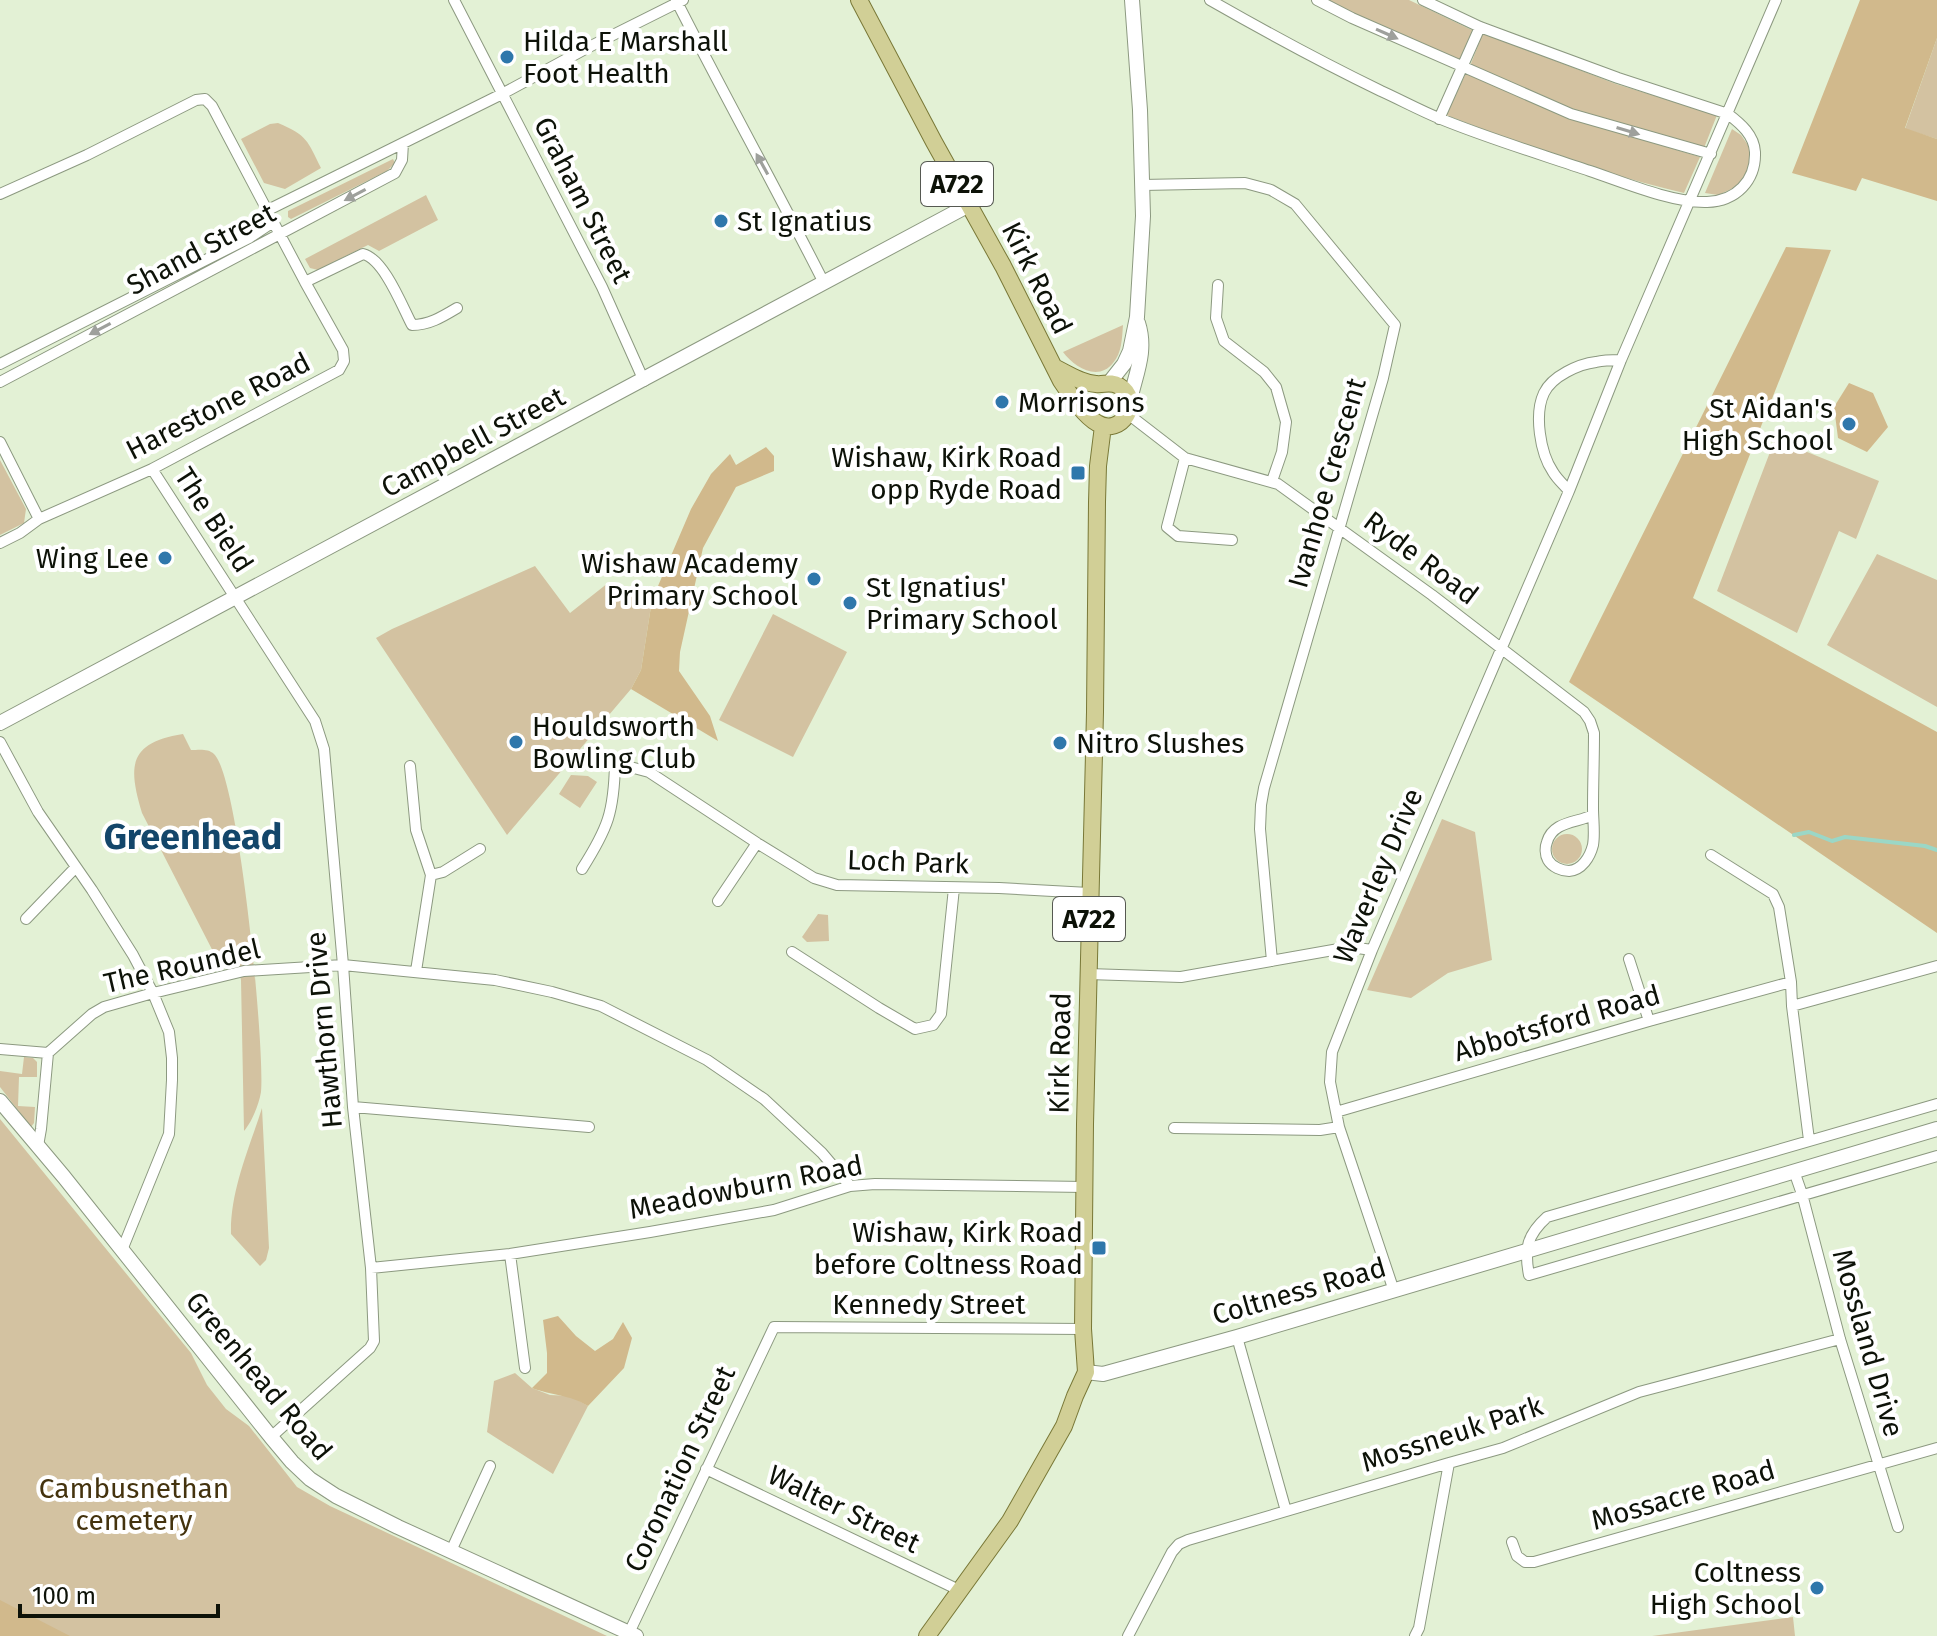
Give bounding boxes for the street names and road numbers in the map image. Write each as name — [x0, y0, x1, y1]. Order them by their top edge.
street label: Graham Street — [527, 112, 639, 289]
road number: A722 — [921, 162, 993, 206]
street label: Shand Street — [121, 196, 282, 302]
street label: Kirk Road — [995, 216, 1079, 340]
street label: Harestone Road — [120, 345, 316, 467]
street label: Ivanhoe Crescent — [1281, 373, 1373, 592]
street label: Campbell Street — [376, 379, 571, 504]
street label: The Bield — [168, 461, 260, 579]
street label: Ryde Road — [1357, 504, 1485, 612]
street label: Waverley Drive — [1326, 784, 1430, 968]
street label: Loch Park — [847, 843, 970, 881]
road number: A722 — [1053, 897, 1125, 941]
street label: Hawthorn Drive — [299, 930, 349, 1130]
street label: The Roundel — [101, 932, 263, 1000]
street label: Abbotsford Road — [1450, 978, 1664, 1068]
street label: Kirk Road — [1042, 992, 1078, 1114]
street label: Meadowburn Road — [626, 1148, 866, 1226]
street label: Mossland Drive — [1825, 1245, 1911, 1441]
street label: Coltness Road — [1208, 1250, 1390, 1332]
street label: Greenhead Road — [179, 1285, 339, 1467]
street label: Kennedy Street — [832, 1288, 1027, 1321]
street label: Coronation Street — [618, 1360, 743, 1577]
street label: Mossneuk Park — [1357, 1389, 1548, 1479]
street label: Mossacre Road — [1587, 1453, 1779, 1537]
street label: Walter Street — [763, 1458, 926, 1560]

